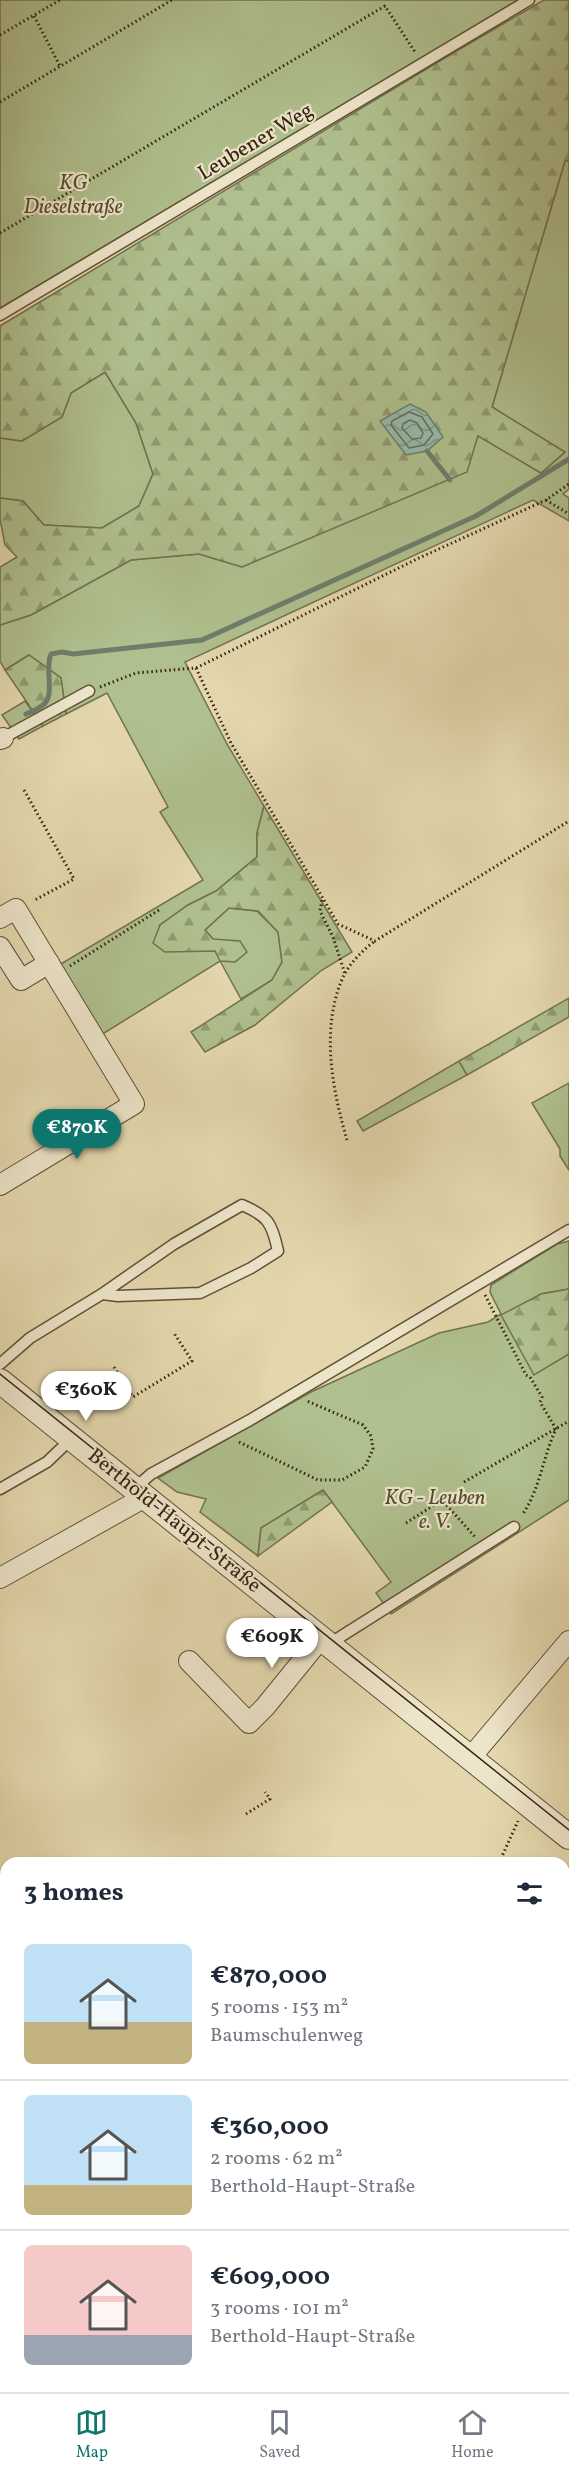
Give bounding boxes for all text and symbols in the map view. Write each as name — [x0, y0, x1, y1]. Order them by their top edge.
street label: Leubener Weg — [193, 96, 319, 188]
park label: KG Dieselstraße — [23, 169, 123, 222]
pin: €870K — [35, 1109, 119, 1160]
text: €870K — [46, 1114, 108, 1142]
pin: €360K — [44, 1371, 128, 1422]
text: €360K — [55, 1376, 117, 1404]
street label: Berthold-Haupt-Straße — [81, 1442, 267, 1600]
park label: KG - Leuben e. V. — [385, 1484, 486, 1537]
pin: €609K — [230, 1618, 314, 1669]
text: €609K — [240, 1623, 304, 1651]
text: 3 homes — [24, 1875, 124, 1911]
icon: filters — [513, 1877, 546, 1910]
text: €870,000 — [210, 1958, 327, 1994]
icon: home — [72, 1968, 144, 2040]
text: 5 rooms · 153 m² — [210, 1994, 348, 2022]
text: Baumschulenweg — [210, 2022, 363, 2050]
text: €360,000 — [210, 2109, 329, 2145]
icon: home — [72, 2119, 144, 2191]
text: 2 rooms · 62 m² — [210, 2145, 343, 2173]
text: Berthold-Haupt-Straße — [210, 2173, 415, 2201]
text: €609,000 — [210, 2259, 330, 2295]
icon: home — [72, 2269, 144, 2341]
text: 3 rooms · 101 m² — [210, 2295, 349, 2323]
text: Berthold-Haupt-Straße — [210, 2323, 415, 2351]
tab: Map — [75, 2406, 108, 2464]
tab: Saved — [259, 2406, 300, 2464]
tab: Home — [451, 2406, 494, 2464]

